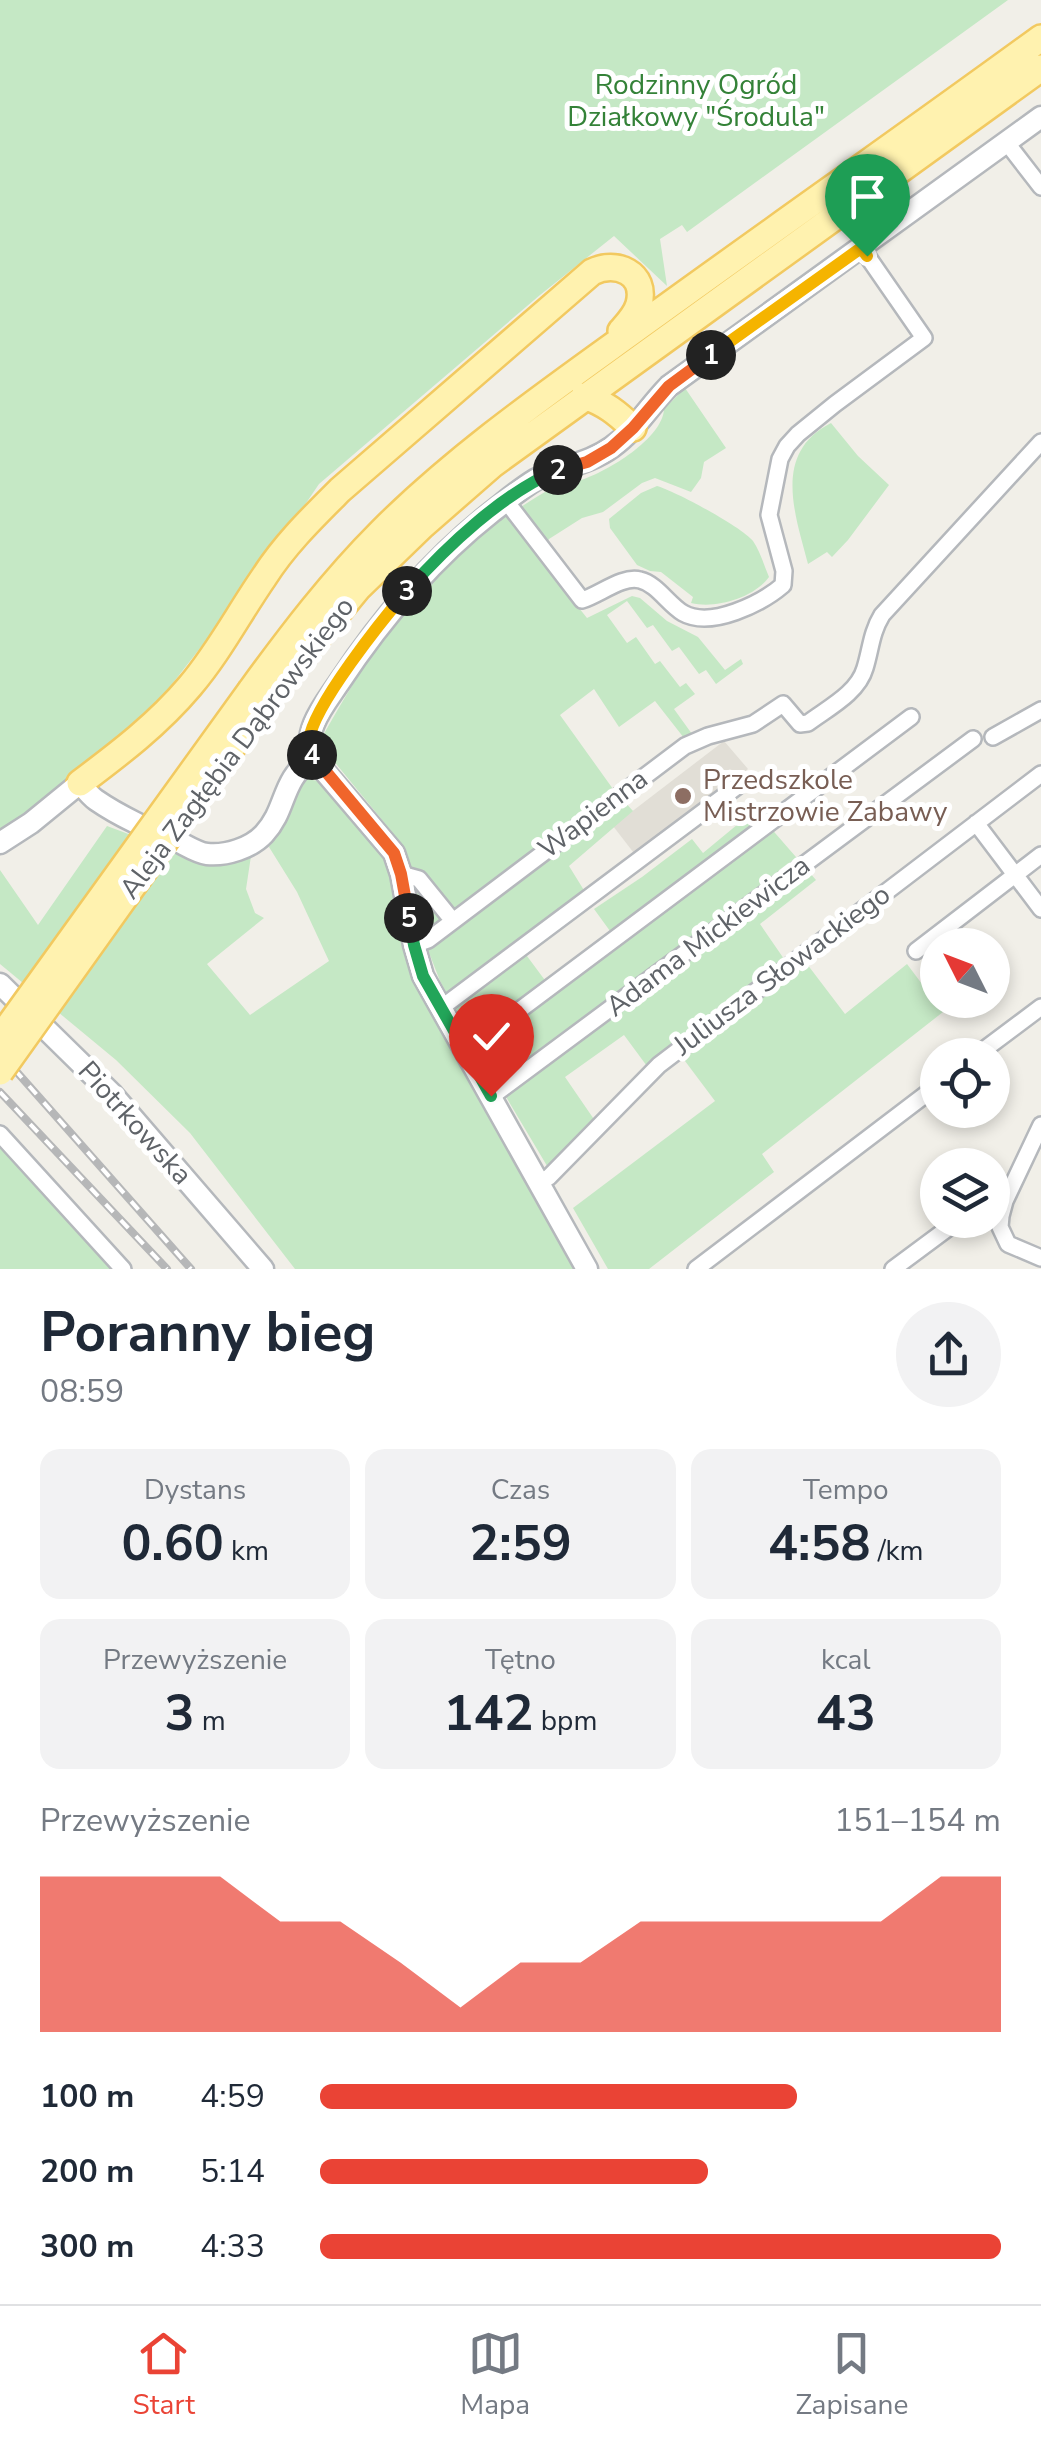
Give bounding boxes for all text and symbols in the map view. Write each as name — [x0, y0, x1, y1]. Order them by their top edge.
park label: Rodzinny Ogród Działkowy "Środula" — [567, 66, 825, 136]
pin — [825, 154, 910, 257]
icon: arrive — [840, 169, 895, 224]
pin: 1 — [686, 330, 736, 380]
text: 1 — [703, 336, 719, 374]
pin: 2 — [533, 445, 583, 495]
text: 2 — [550, 451, 566, 489]
pin: 3 — [382, 566, 432, 616]
text: 3 — [399, 572, 415, 610]
street label: Aleja Zagłębia Dąbrowskiego — [111, 589, 363, 907]
pin: 4 — [287, 730, 337, 780]
text: 4 — [304, 736, 320, 774]
street label: Wapienna — [530, 760, 656, 868]
place label: Przedszkole Mistrzowie Zabawy — [703, 761, 948, 831]
marker: Przedszkole Mistrzowie Zabawy — [672, 785, 694, 807]
street label: Adama Mickiewicza — [598, 847, 818, 1025]
street label: Juliusza Słowackiego — [665, 876, 898, 1065]
pin: 5 — [384, 893, 434, 943]
text: 5 — [401, 899, 417, 937]
north arrow — [920, 928, 1010, 1018]
map controls — [920, 928, 1010, 1238]
pin — [449, 994, 534, 1097]
icon: check — [464, 1009, 519, 1064]
button: locate — [920, 1038, 1010, 1128]
street label: Piotrkowska — [69, 1053, 201, 1193]
button: layers — [920, 1148, 1010, 1238]
text: Poranny bieg — [40, 1295, 375, 1370]
button: share — [896, 1302, 1001, 1407]
text: 08:59 — [40, 1370, 124, 1413]
text: Dystans — [144, 1471, 246, 1509]
text: Czas — [491, 1471, 550, 1509]
text: Tempo — [803, 1471, 889, 1509]
text: 0.60 — [121, 1509, 224, 1578]
text: 2:59 — [469, 1509, 572, 1578]
text: 4:58 — [768, 1509, 871, 1578]
text: km — [224, 1532, 269, 1570]
text: /km — [871, 1532, 924, 1570]
text: Przewyższenie — [103, 1641, 287, 1679]
text: Tętno — [485, 1641, 556, 1679]
text: kcal — [821, 1641, 871, 1679]
text: 3 — [165, 1679, 195, 1748]
text: 142 — [444, 1679, 534, 1748]
text: 43 — [816, 1679, 876, 1748]
text: m — [195, 1702, 226, 1740]
text: bpm — [534, 1702, 597, 1740]
text: Przewyższenie — [40, 1799, 251, 1842]
text: 151–154 m — [834, 1799, 1001, 1842]
text: 100 m — [40, 2075, 134, 2118]
text: 4:59 — [200, 2075, 265, 2118]
text: 200 m — [40, 2150, 134, 2193]
text: 5:14 — [200, 2150, 265, 2193]
text: 300 m — [40, 2225, 134, 2268]
text: 4:33 — [200, 2225, 265, 2268]
tab: Start — [133, 2326, 195, 2424]
tab: Mapa — [460, 2326, 530, 2424]
tab: Zapisane — [795, 2326, 908, 2424]

